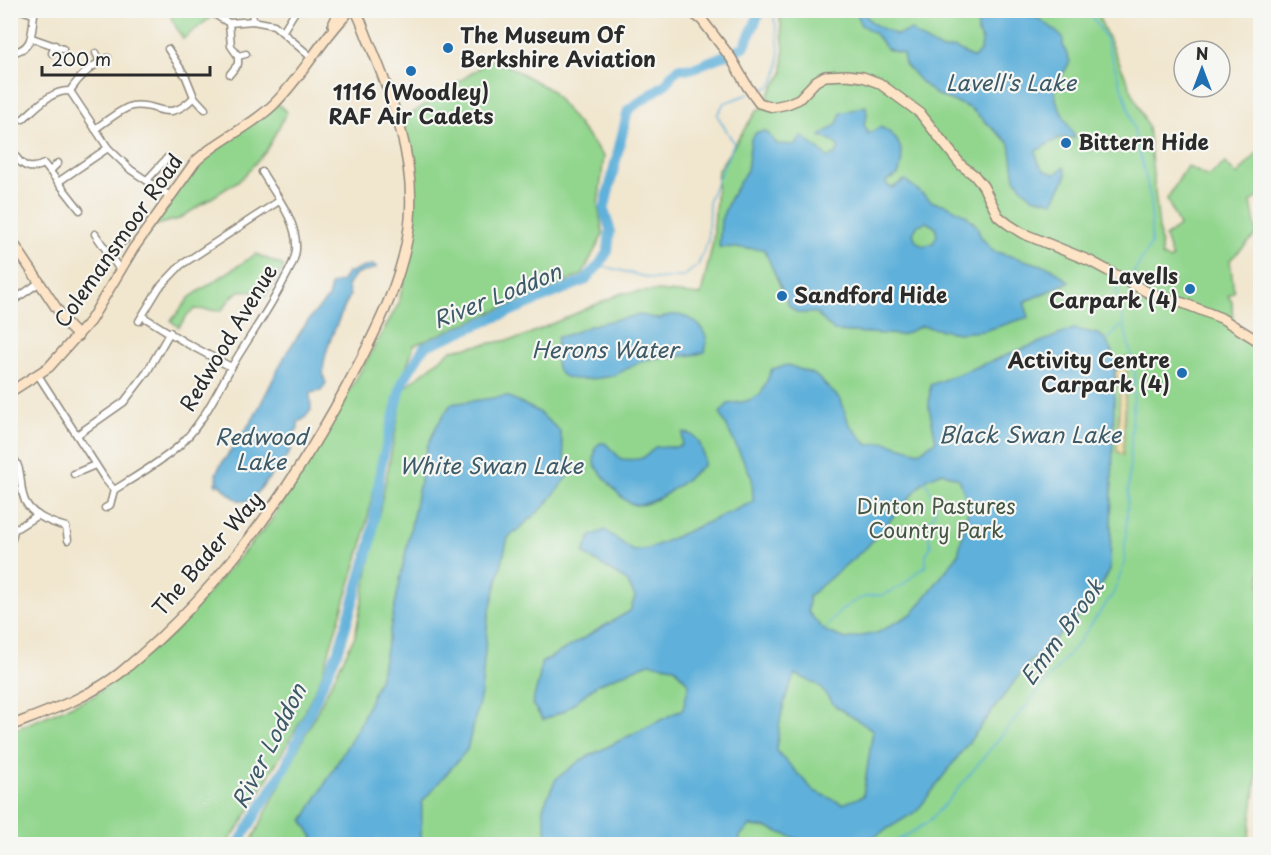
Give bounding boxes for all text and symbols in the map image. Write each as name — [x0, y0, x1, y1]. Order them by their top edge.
place label: The Museum Of Berkshire Aviation — [460, 18, 656, 74]
scale bar — [42, 39, 210, 77]
north arrow — [1172, 39, 1232, 99]
marker: The Museum Of Berkshire Aviation — [441, 41, 455, 55]
text: N — [1196, 41, 1208, 65]
text: 200 m — [51, 45, 111, 72]
marker: 1116 (Woodley) RAF Air Cadets — [404, 64, 418, 78]
water label: Lavell's Lake — [946, 65, 1078, 98]
place label: 1116 (Woodley) RAF Air Cadets — [328, 75, 494, 131]
place label: Bittern Hide — [1078, 125, 1209, 157]
marker: Bittern Hide — [1059, 136, 1073, 150]
street label: Colemansmoor Road — [45, 146, 190, 333]
water label: River Loddon — [427, 253, 567, 335]
street label: Redwood Avenue — [171, 257, 284, 417]
place label: Lavells Carpark (4) — [1049, 259, 1178, 315]
place label: Sandford Hide — [794, 278, 947, 310]
marker: Lavells Carpark (4) — [1183, 282, 1197, 296]
marker: Sandford Hide — [775, 289, 789, 303]
water label: Herons Water — [532, 332, 681, 365]
place label: Activity Centre Carpark (4) — [1007, 343, 1170, 399]
marker: Activity Centre Carpark (4) — [1175, 366, 1189, 380]
water label: Black Swan Lake — [939, 417, 1123, 450]
water label: Redwood Lake — [215, 419, 311, 477]
water label: White Swan Lake — [399, 448, 584, 481]
street label: The Bader Way — [143, 483, 270, 622]
park label: Dinton Pastures Country Park — [857, 489, 1015, 545]
water label: Emm Brook — [1011, 570, 1112, 691]
water label: River Loddon — [222, 676, 314, 813]

